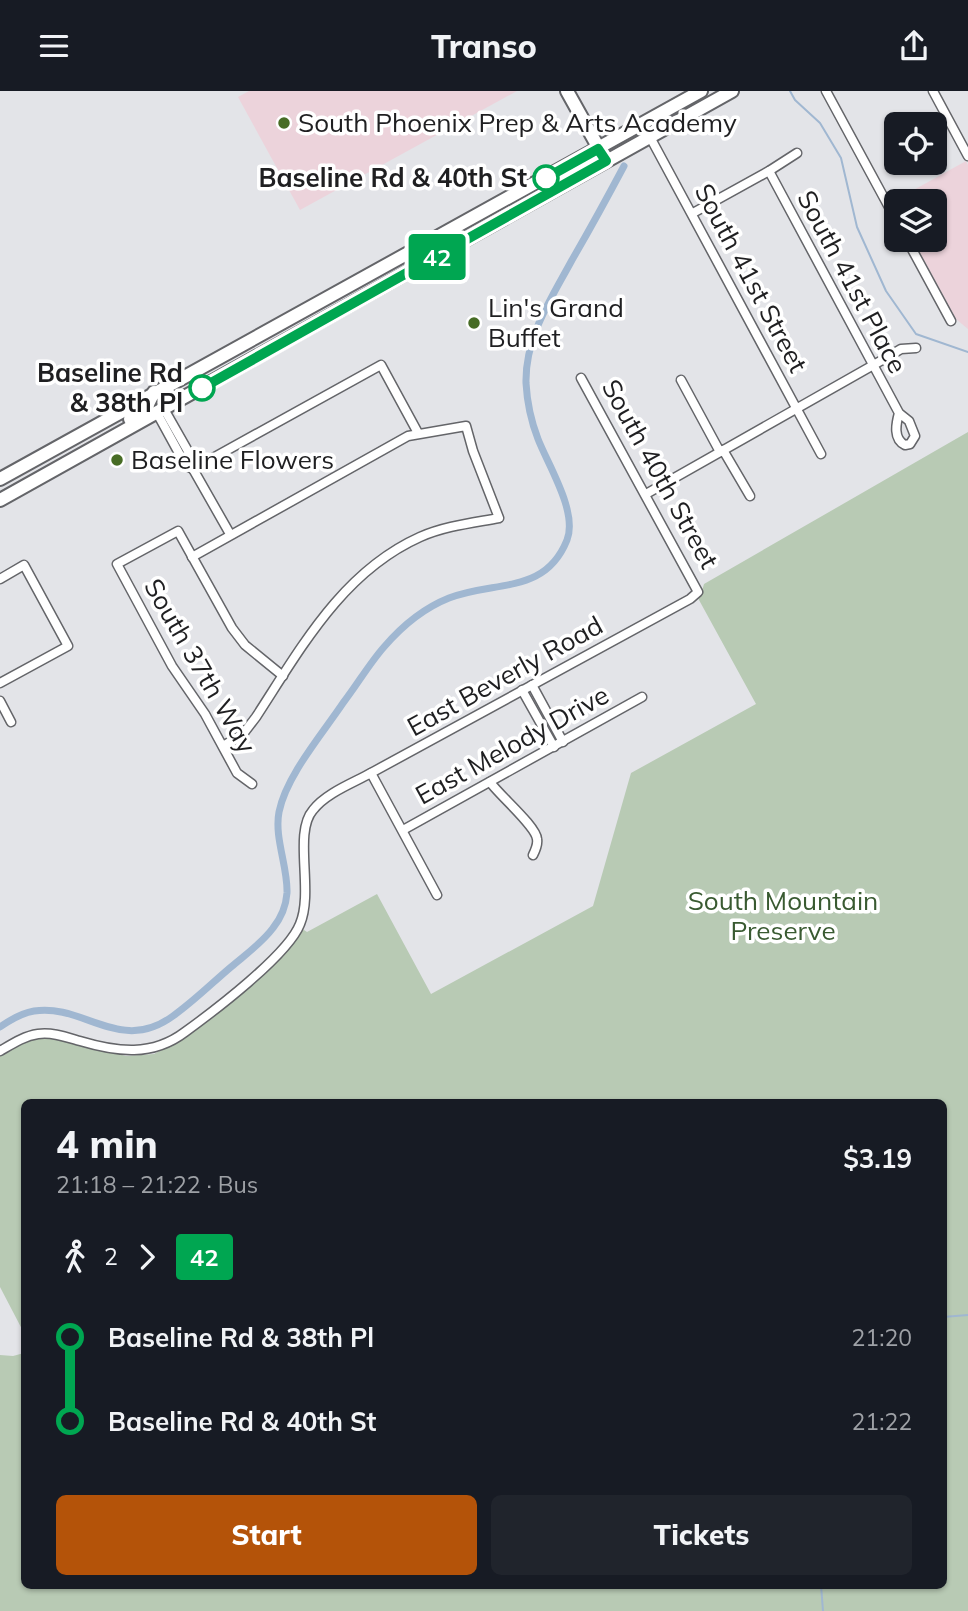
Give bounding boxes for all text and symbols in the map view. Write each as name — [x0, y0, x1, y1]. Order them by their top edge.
text: Transo — [431, 26, 537, 66]
icon: menu — [35, 27, 73, 65]
icon: share — [895, 27, 933, 65]
place label: South Phoenix Prep & Arts Academy — [298, 106, 737, 139]
map controls — [884, 112, 947, 252]
button: locate — [884, 112, 947, 175]
marker: South Phoenix Prep & Arts Academy — [276, 115, 292, 131]
place label: Baseline Rd & 40th St — [259, 161, 527, 194]
marker: Baseline Rd & 40th St — [533, 165, 559, 191]
street label: South 41st Street — [688, 178, 815, 378]
street label: South 41st Place — [790, 185, 915, 379]
button: layers — [884, 189, 947, 252]
line badge: 42 — [406, 234, 468, 280]
text: 42 — [423, 242, 451, 272]
place label: Lin's Grand Buffet — [488, 291, 624, 354]
marker: Lin's Grand Buffet — [466, 315, 482, 331]
place label: Baseline Rd & 38th Pl — [37, 356, 183, 419]
street label: South 40th Street — [595, 373, 726, 574]
marker: Baseline Rd & 38th Pl — [189, 375, 215, 401]
place label: Baseline Flowers — [131, 443, 334, 476]
marker: Baseline Flowers — [109, 452, 125, 468]
street label: South 37th Way — [137, 573, 264, 759]
street label: East Beverly Road — [401, 608, 608, 743]
street label: East Melody Drive — [409, 678, 614, 811]
park label: South Mountain Preserve — [688, 884, 878, 947]
text: 4 min — [56, 1120, 158, 1168]
text: $3.19 — [843, 1142, 912, 1175]
text: 21:18 – 21:22 · Bus — [56, 1170, 258, 1199]
icon: walk — [56, 1238, 94, 1276]
icon: forward — [128, 1238, 166, 1276]
text: 2 — [104, 1242, 118, 1271]
text: 42 — [190, 1242, 219, 1272]
text: Baseline Rd & 38th Pl — [108, 1321, 374, 1354]
text: 21:20 — [852, 1323, 912, 1352]
text: Baseline Rd & 40th St — [108, 1405, 376, 1438]
text: 21:22 — [852, 1407, 912, 1436]
button: Start — [56, 1495, 477, 1575]
button: Tickets — [491, 1495, 912, 1575]

